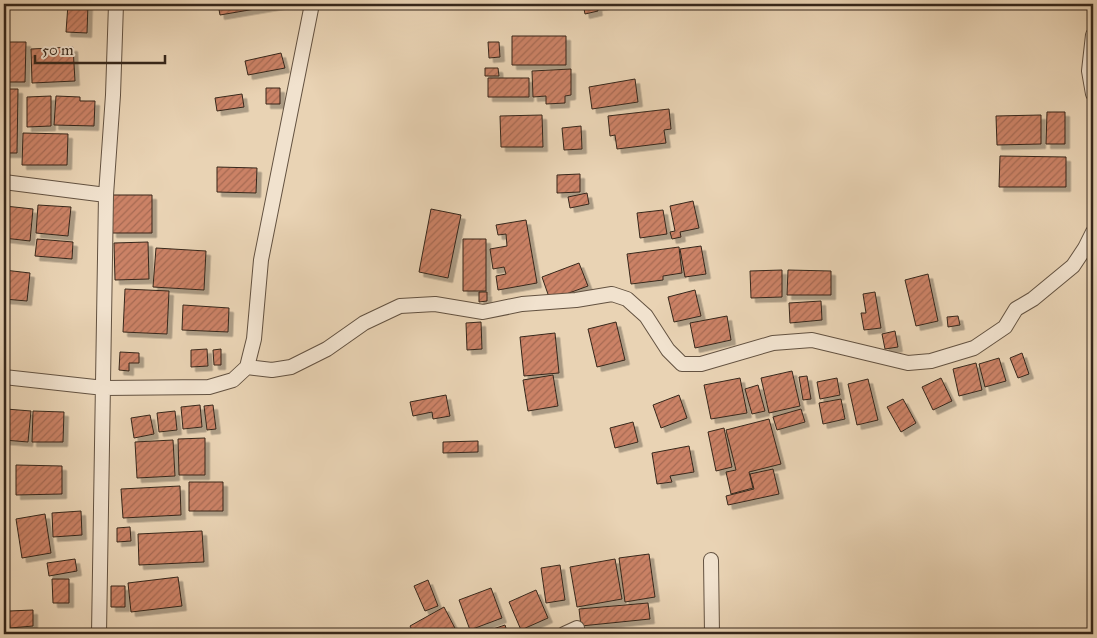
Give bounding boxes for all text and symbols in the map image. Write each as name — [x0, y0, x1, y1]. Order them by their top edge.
scale bar — [35, 32, 165, 64]
text: 50 m — [42, 41, 74, 59]

